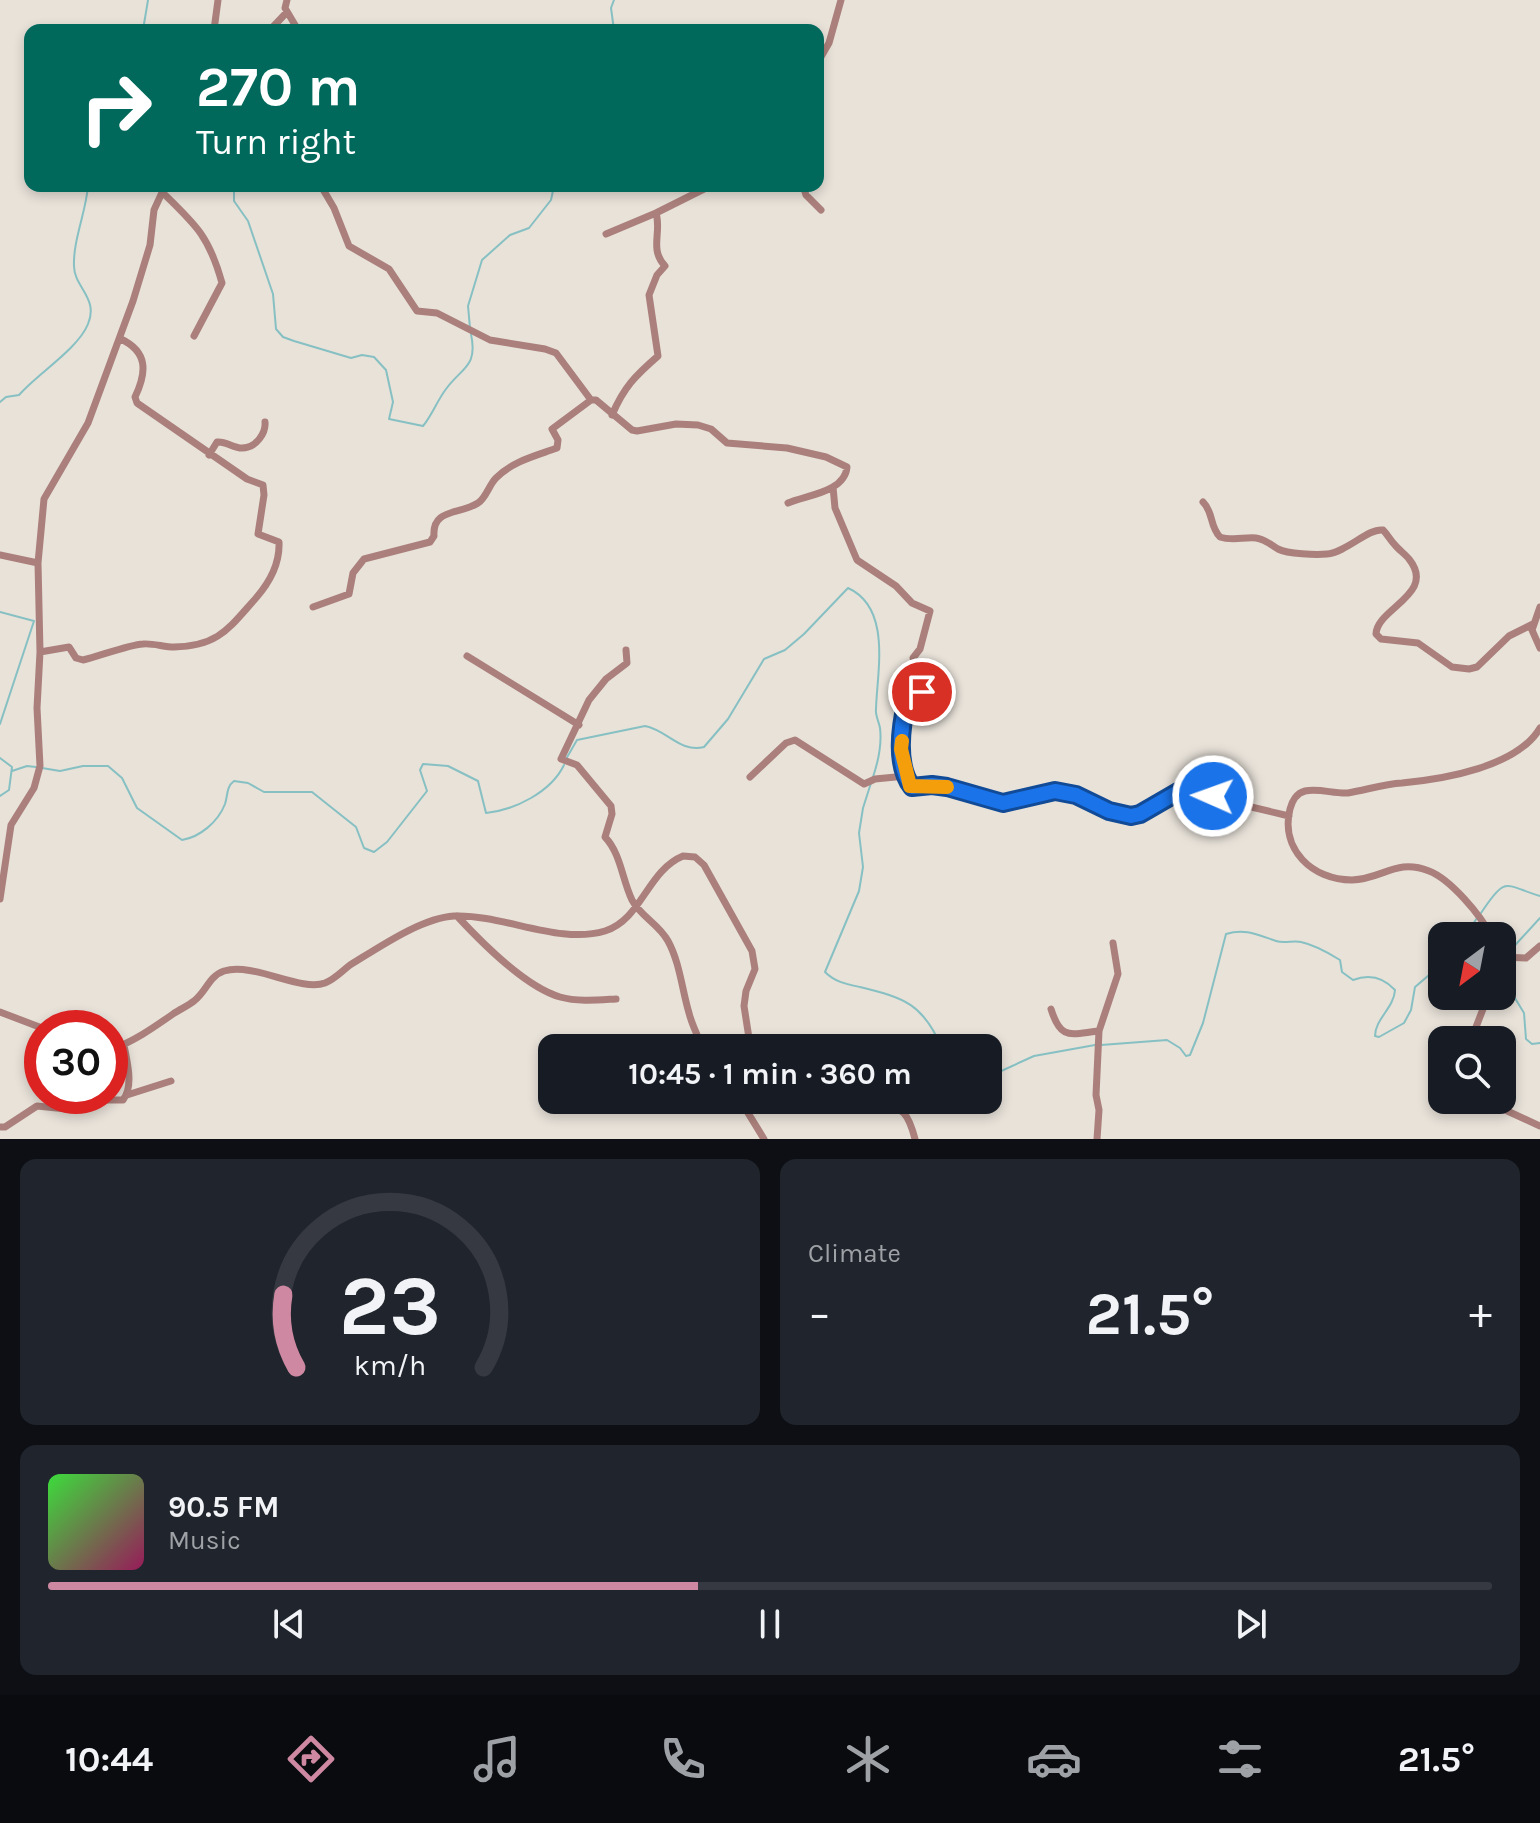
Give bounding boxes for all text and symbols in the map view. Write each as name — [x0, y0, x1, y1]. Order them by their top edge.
text: 270 m — [196, 54, 360, 119]
icon: right — [64, 56, 168, 160]
text: Turn right — [196, 121, 356, 163]
pin — [888, 658, 956, 726]
icon: arrive — [900, 670, 944, 714]
position arrow — [1171, 754, 1255, 838]
north arrow — [1428, 922, 1516, 1010]
map controls — [1428, 922, 1516, 1114]
speed limit sign: 30 — [24, 1010, 128, 1114]
button: search — [1428, 1026, 1516, 1114]
text: 10:45 · 1 min · 360 m — [628, 1056, 912, 1092]
text: Climate — [808, 1238, 901, 1269]
text: 23 — [339, 1258, 441, 1355]
text: 21.5° — [1086, 1279, 1214, 1349]
text: − — [808, 1288, 831, 1339]
text: + — [1469, 1288, 1492, 1339]
text: km/h — [354, 1349, 426, 1382]
text: 90.5 FM — [168, 1489, 279, 1525]
text: Music — [168, 1525, 241, 1556]
icon: previous — [267, 1602, 311, 1646]
icon: pause — [748, 1602, 792, 1646]
icon: next — [1229, 1602, 1273, 1646]
icon: directions — [283, 1731, 339, 1787]
icon: music — [469, 1731, 525, 1787]
icon: phone — [655, 1731, 711, 1787]
icon: climate — [840, 1731, 896, 1787]
icon: car — [1026, 1731, 1082, 1787]
icon: filters — [1212, 1731, 1268, 1787]
text: 10:44 — [65, 1738, 153, 1780]
text: 21.5° — [1398, 1738, 1475, 1780]

